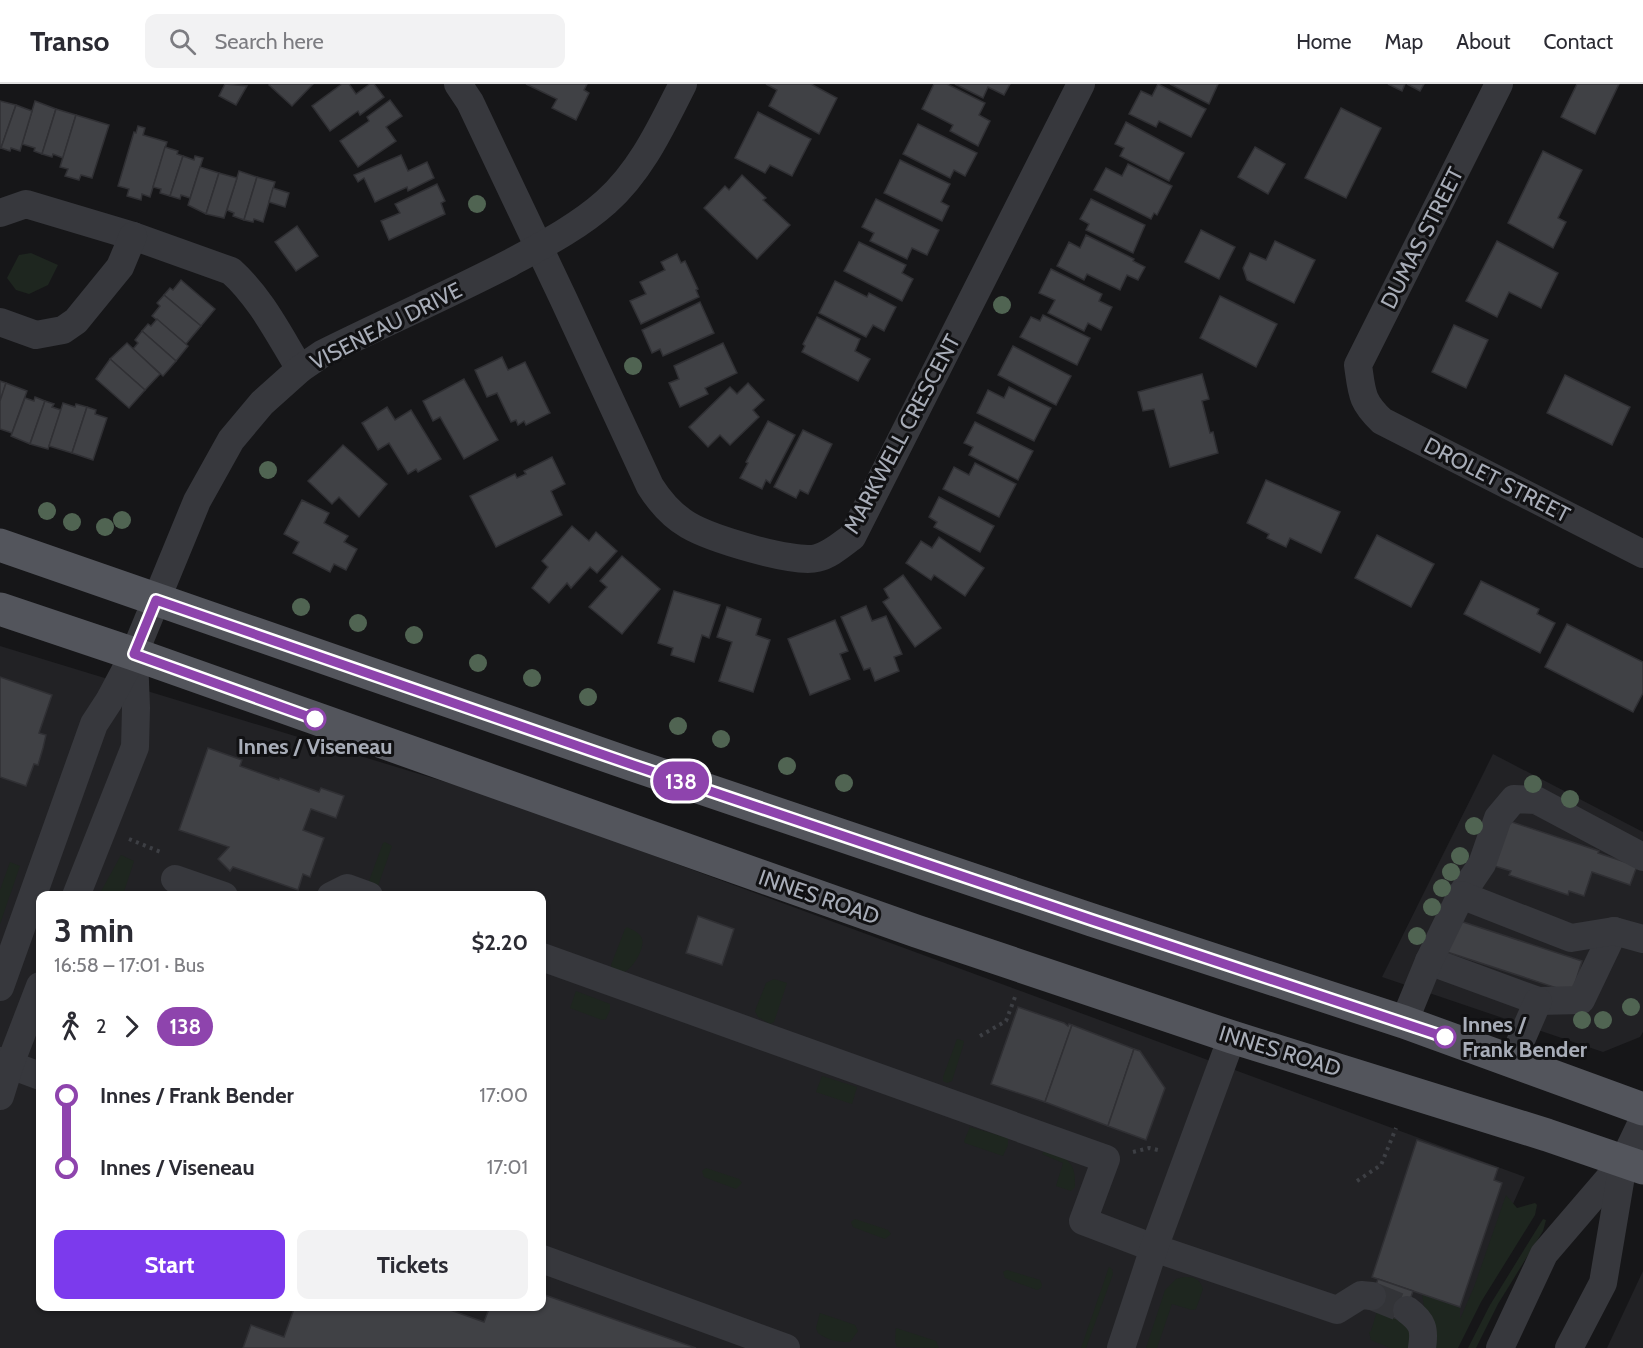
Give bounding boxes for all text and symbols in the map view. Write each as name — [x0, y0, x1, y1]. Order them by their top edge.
search box — [145, 14, 565, 68]
text: Transo — [30, 24, 109, 58]
icon: search — [166, 25, 199, 58]
text: Search here — [214, 28, 324, 55]
text: Home — [1296, 29, 1352, 54]
text: Map — [1385, 29, 1423, 54]
text: About — [1456, 29, 1510, 54]
text: Contact — [1543, 29, 1613, 54]
street label: DUMAS STREET — [1375, 163, 1469, 313]
street label: VISENEAU DRIVE — [306, 276, 466, 376]
street label: MARKWELL CRESCENT — [838, 329, 966, 538]
street label: DROLET STREET — [1420, 432, 1575, 528]
marker: Innes / Viseneau — [304, 708, 326, 730]
place label: Innes / Viseneau — [238, 733, 392, 760]
line badge: 138 — [646, 762, 716, 800]
text: 138 — [665, 769, 697, 794]
street label: INNES ROAD — [755, 864, 883, 930]
text: 3 min — [54, 910, 134, 950]
text: $2.20 — [472, 929, 528, 956]
text: 16:58 – 17:01 · Bus — [54, 953, 204, 977]
icon: walk — [54, 1010, 87, 1043]
icon: forward — [115, 1010, 148, 1043]
place label: Innes / Frank Bender — [1462, 1011, 1588, 1063]
text: 2 — [96, 1014, 106, 1038]
text: 138 — [169, 1014, 201, 1039]
street label: INNES ROAD — [1216, 1020, 1344, 1082]
marker: Innes / Frank Bender — [1434, 1026, 1456, 1048]
text: Innes / Frank Bender — [100, 1082, 294, 1109]
text: 17:00 — [479, 1083, 528, 1107]
text: Innes / Viseneau — [100, 1154, 255, 1181]
text: 17:01 — [487, 1155, 528, 1179]
button: Start — [54, 1230, 285, 1299]
button: Tickets — [297, 1230, 528, 1299]

